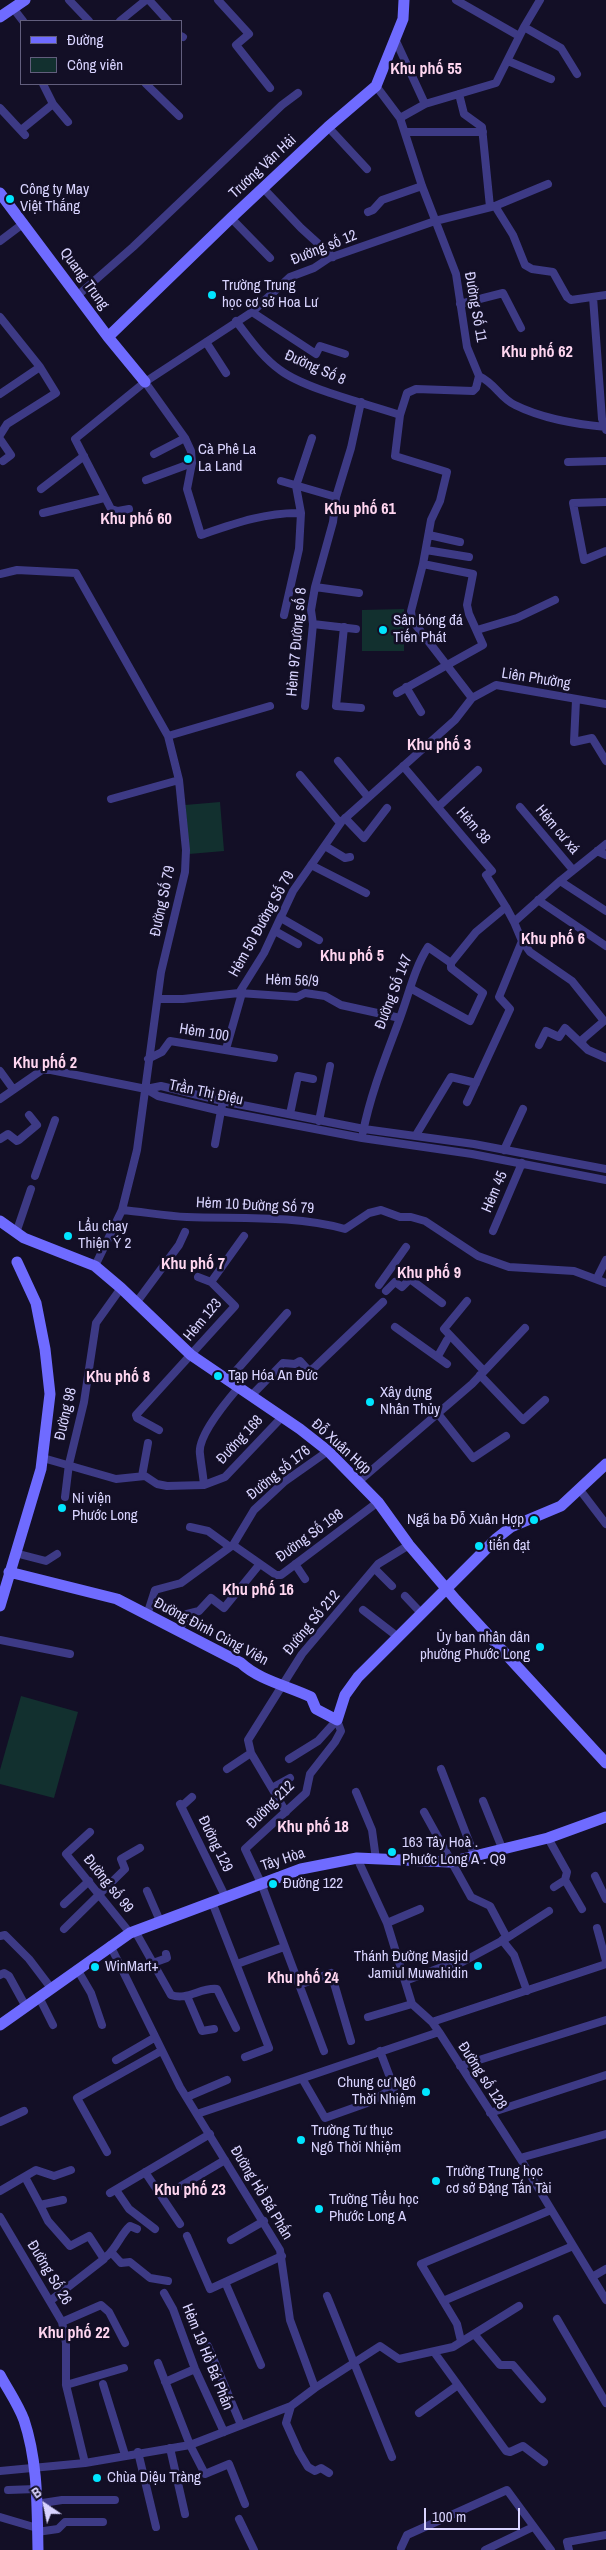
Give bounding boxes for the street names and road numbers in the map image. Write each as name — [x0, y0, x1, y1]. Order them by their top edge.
street label: Trương Văn Hải — [226, 131, 300, 203]
street label: Đường số 12 — [288, 227, 360, 269]
street label: Quang Trung — [56, 245, 112, 313]
street label: Đường Số 11 — [460, 271, 490, 343]
street label: Đường Số 8 — [282, 347, 348, 389]
street label: Hẻm 97 Đường số 8 — [283, 587, 311, 697]
street label: Liên Phường — [500, 665, 572, 693]
street label: Hẻm cư xá — [531, 802, 583, 858]
street label: Hẻm 38 — [452, 804, 494, 848]
street label: Đường Số 79 — [147, 864, 179, 938]
street label: Hẻm 50 Đường Số 79 — [225, 868, 299, 980]
street label: Đường Số 147 — [372, 952, 416, 1032]
street label: Hẻm 56/9 — [265, 971, 319, 991]
street label: Hẻm 100 — [178, 1020, 230, 1046]
street label: Trần Thị Điệu — [167, 1076, 245, 1110]
street label: Hẻm 45 — [478, 1169, 512, 1215]
street label: Hẻm 10 Đường Số 79 — [195, 1194, 315, 1218]
street label: Hẻm 123 — [180, 1295, 226, 1345]
street label: Đường 98 — [51, 1386, 81, 1442]
street label: Đường 168 — [213, 1412, 267, 1468]
street label: Đỗ Xuân Hợp — [308, 1416, 374, 1478]
street label: Đường số 176 — [244, 1442, 314, 1504]
street label: Đường Số 198 — [273, 1506, 347, 1566]
street label: Đường Số 212 — [280, 1587, 344, 1659]
street label: Đường Đinh Củng Viên — [151, 1594, 271, 1670]
street label: Đường 212 — [243, 1777, 299, 1833]
street label: Đường 129 — [194, 1813, 236, 1875]
street label: Tây Hòa — [259, 1844, 307, 1876]
street label: Đường số 99 — [79, 1851, 137, 1917]
street label: Đường số 128 — [454, 2039, 510, 2113]
street label: Đường Hồ Bá Phấn — [226, 2143, 296, 2243]
street label: Đường Số 26 — [23, 2238, 75, 2308]
street label: Hẻm 19 Hồ Bá Phấn — [178, 2301, 236, 2413]

